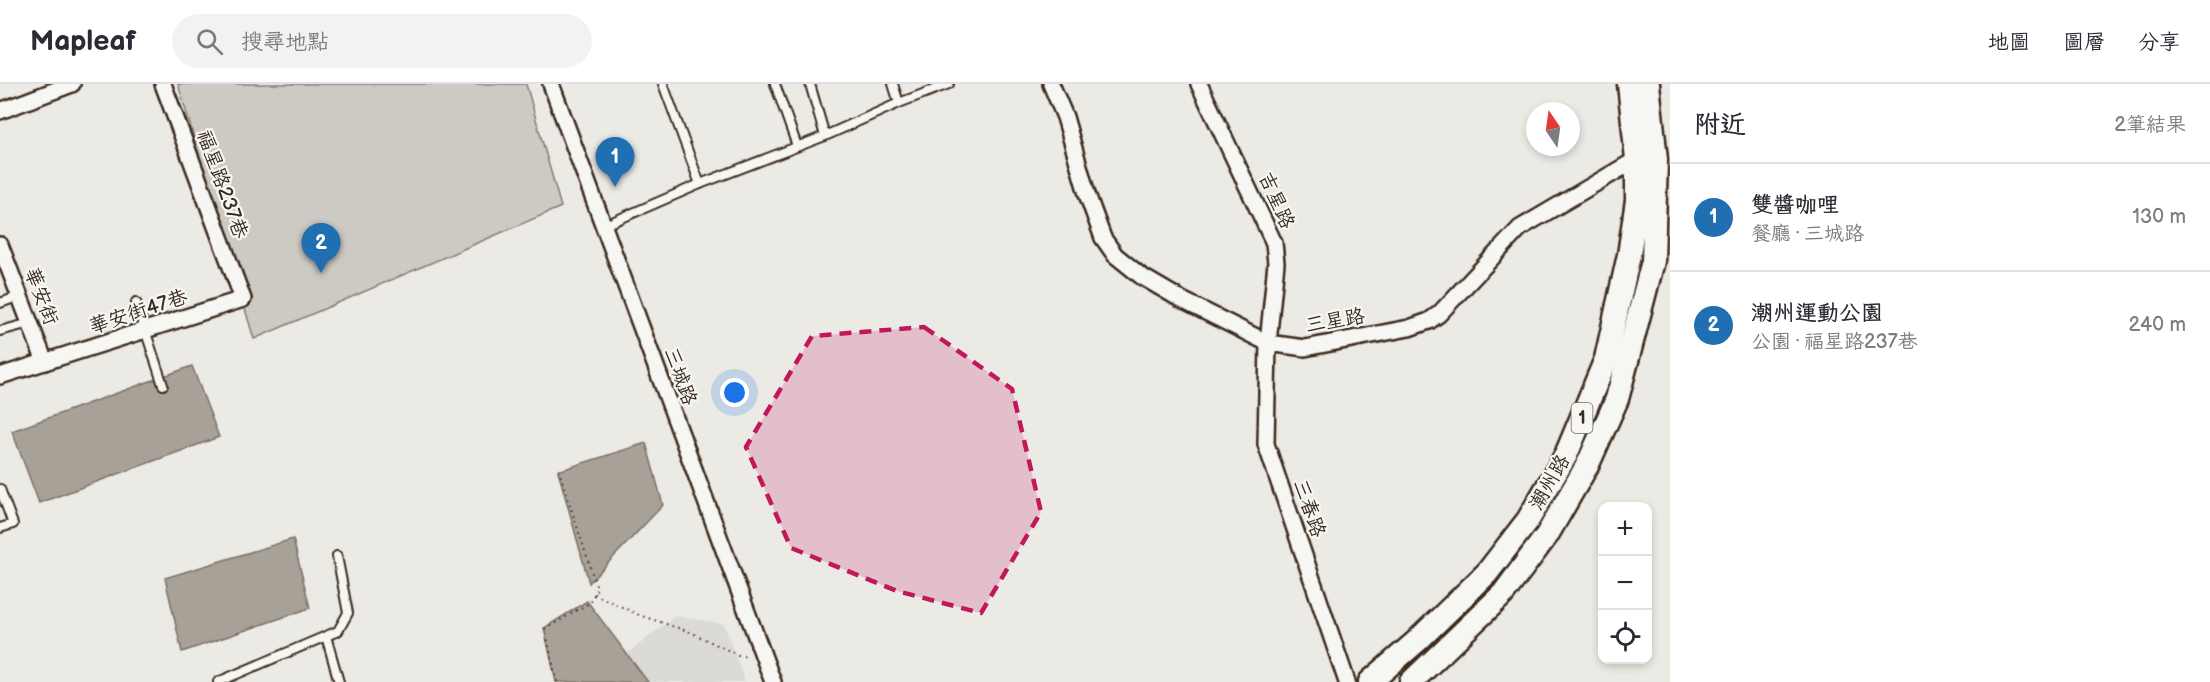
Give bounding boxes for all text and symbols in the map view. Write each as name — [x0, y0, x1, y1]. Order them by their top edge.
search box — [172, 14, 592, 68]
text: Mapleaf — [30, 25, 136, 58]
icon: search — [193, 25, 226, 58]
text: 搜尋地點 — [241, 29, 329, 56]
text: 地圖 — [1988, 30, 2030, 55]
text: 圖層 — [2063, 30, 2105, 55]
text: 分享 — [2138, 30, 2180, 55]
north arrow — [1526, 102, 1580, 156]
text: 附近 — [1694, 110, 1746, 141]
text: 2筆結果 — [2114, 113, 2186, 137]
street label: 福星路237巷 — [191, 127, 253, 243]
pin: 1 — [596, 138, 634, 187]
street label: 吉星路 — [1253, 168, 1300, 234]
text: 雙醬咖哩 — [1751, 192, 1839, 219]
text: 1 — [1709, 205, 1718, 229]
text: 130 m — [2132, 205, 2186, 229]
text: 餐廳 · 三城路 — [1751, 222, 1864, 246]
pin: 2 — [302, 224, 340, 273]
street label: 華安街 — [19, 264, 63, 329]
street label: 華安街47巷 — [86, 284, 191, 339]
text: 潮州運動公園 — [1751, 300, 1883, 327]
street label: 三星路 — [1304, 304, 1368, 338]
text: 2 — [1708, 313, 1719, 337]
text: 240 m — [2129, 313, 2186, 337]
text: 公園 · 福星路237巷 — [1751, 330, 1918, 354]
street label: 三城路 — [659, 344, 702, 410]
your location — [720, 378, 749, 407]
road number: 1 — [1572, 403, 1592, 433]
street label: 潮州路 — [1524, 450, 1576, 514]
street label: 三春路 — [1288, 476, 1330, 542]
map controls — [1598, 502, 1652, 664]
button: + — [1598, 502, 1652, 556]
button: − — [1598, 556, 1652, 610]
button: locate — [1598, 610, 1652, 664]

